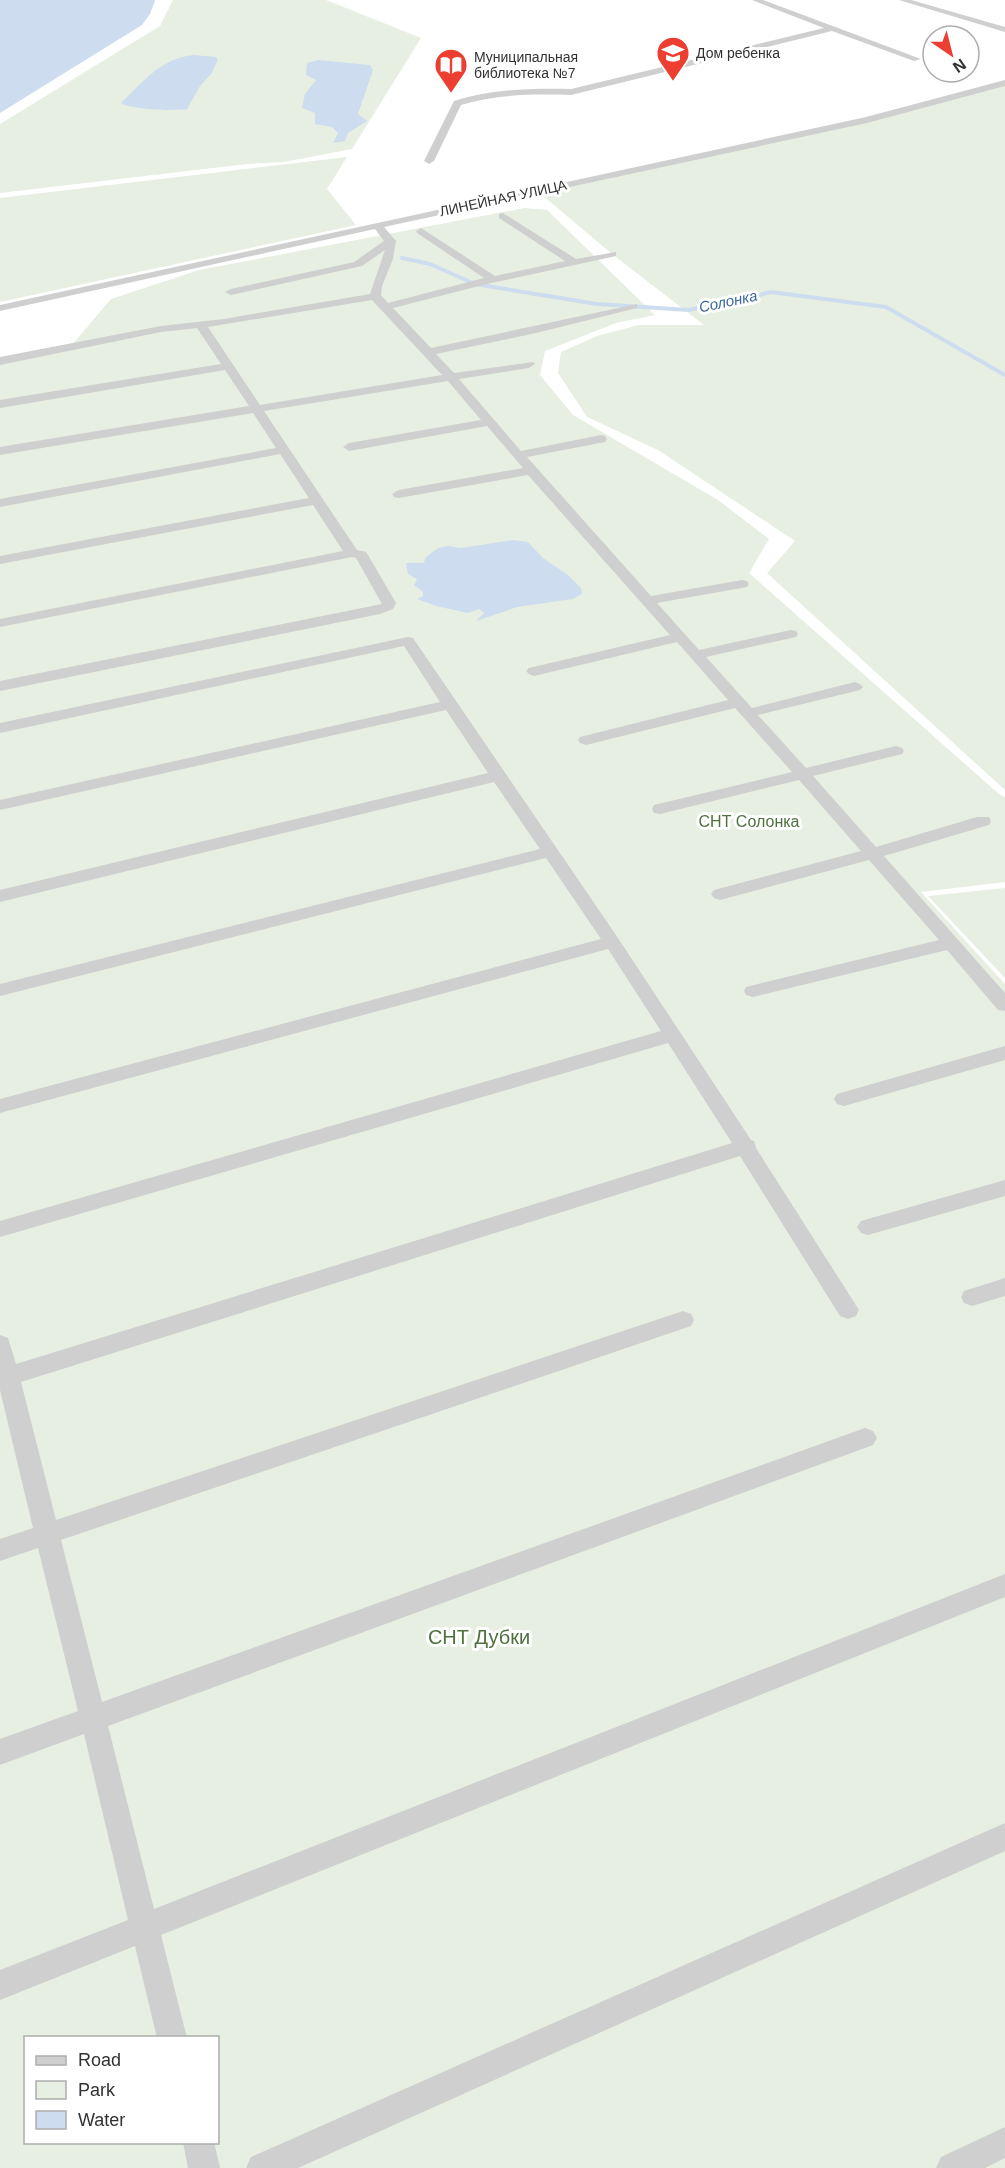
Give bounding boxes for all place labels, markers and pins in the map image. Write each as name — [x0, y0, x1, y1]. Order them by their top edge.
school or university icon: Дом ребенка — [655, 35, 691, 82]
place label: Дом ребенка — [696, 45, 780, 61]
library icon: Муниципальная библиотека №7 — [433, 47, 469, 94]
place label: Муниципальная библиотека №7 — [474, 49, 578, 81]

